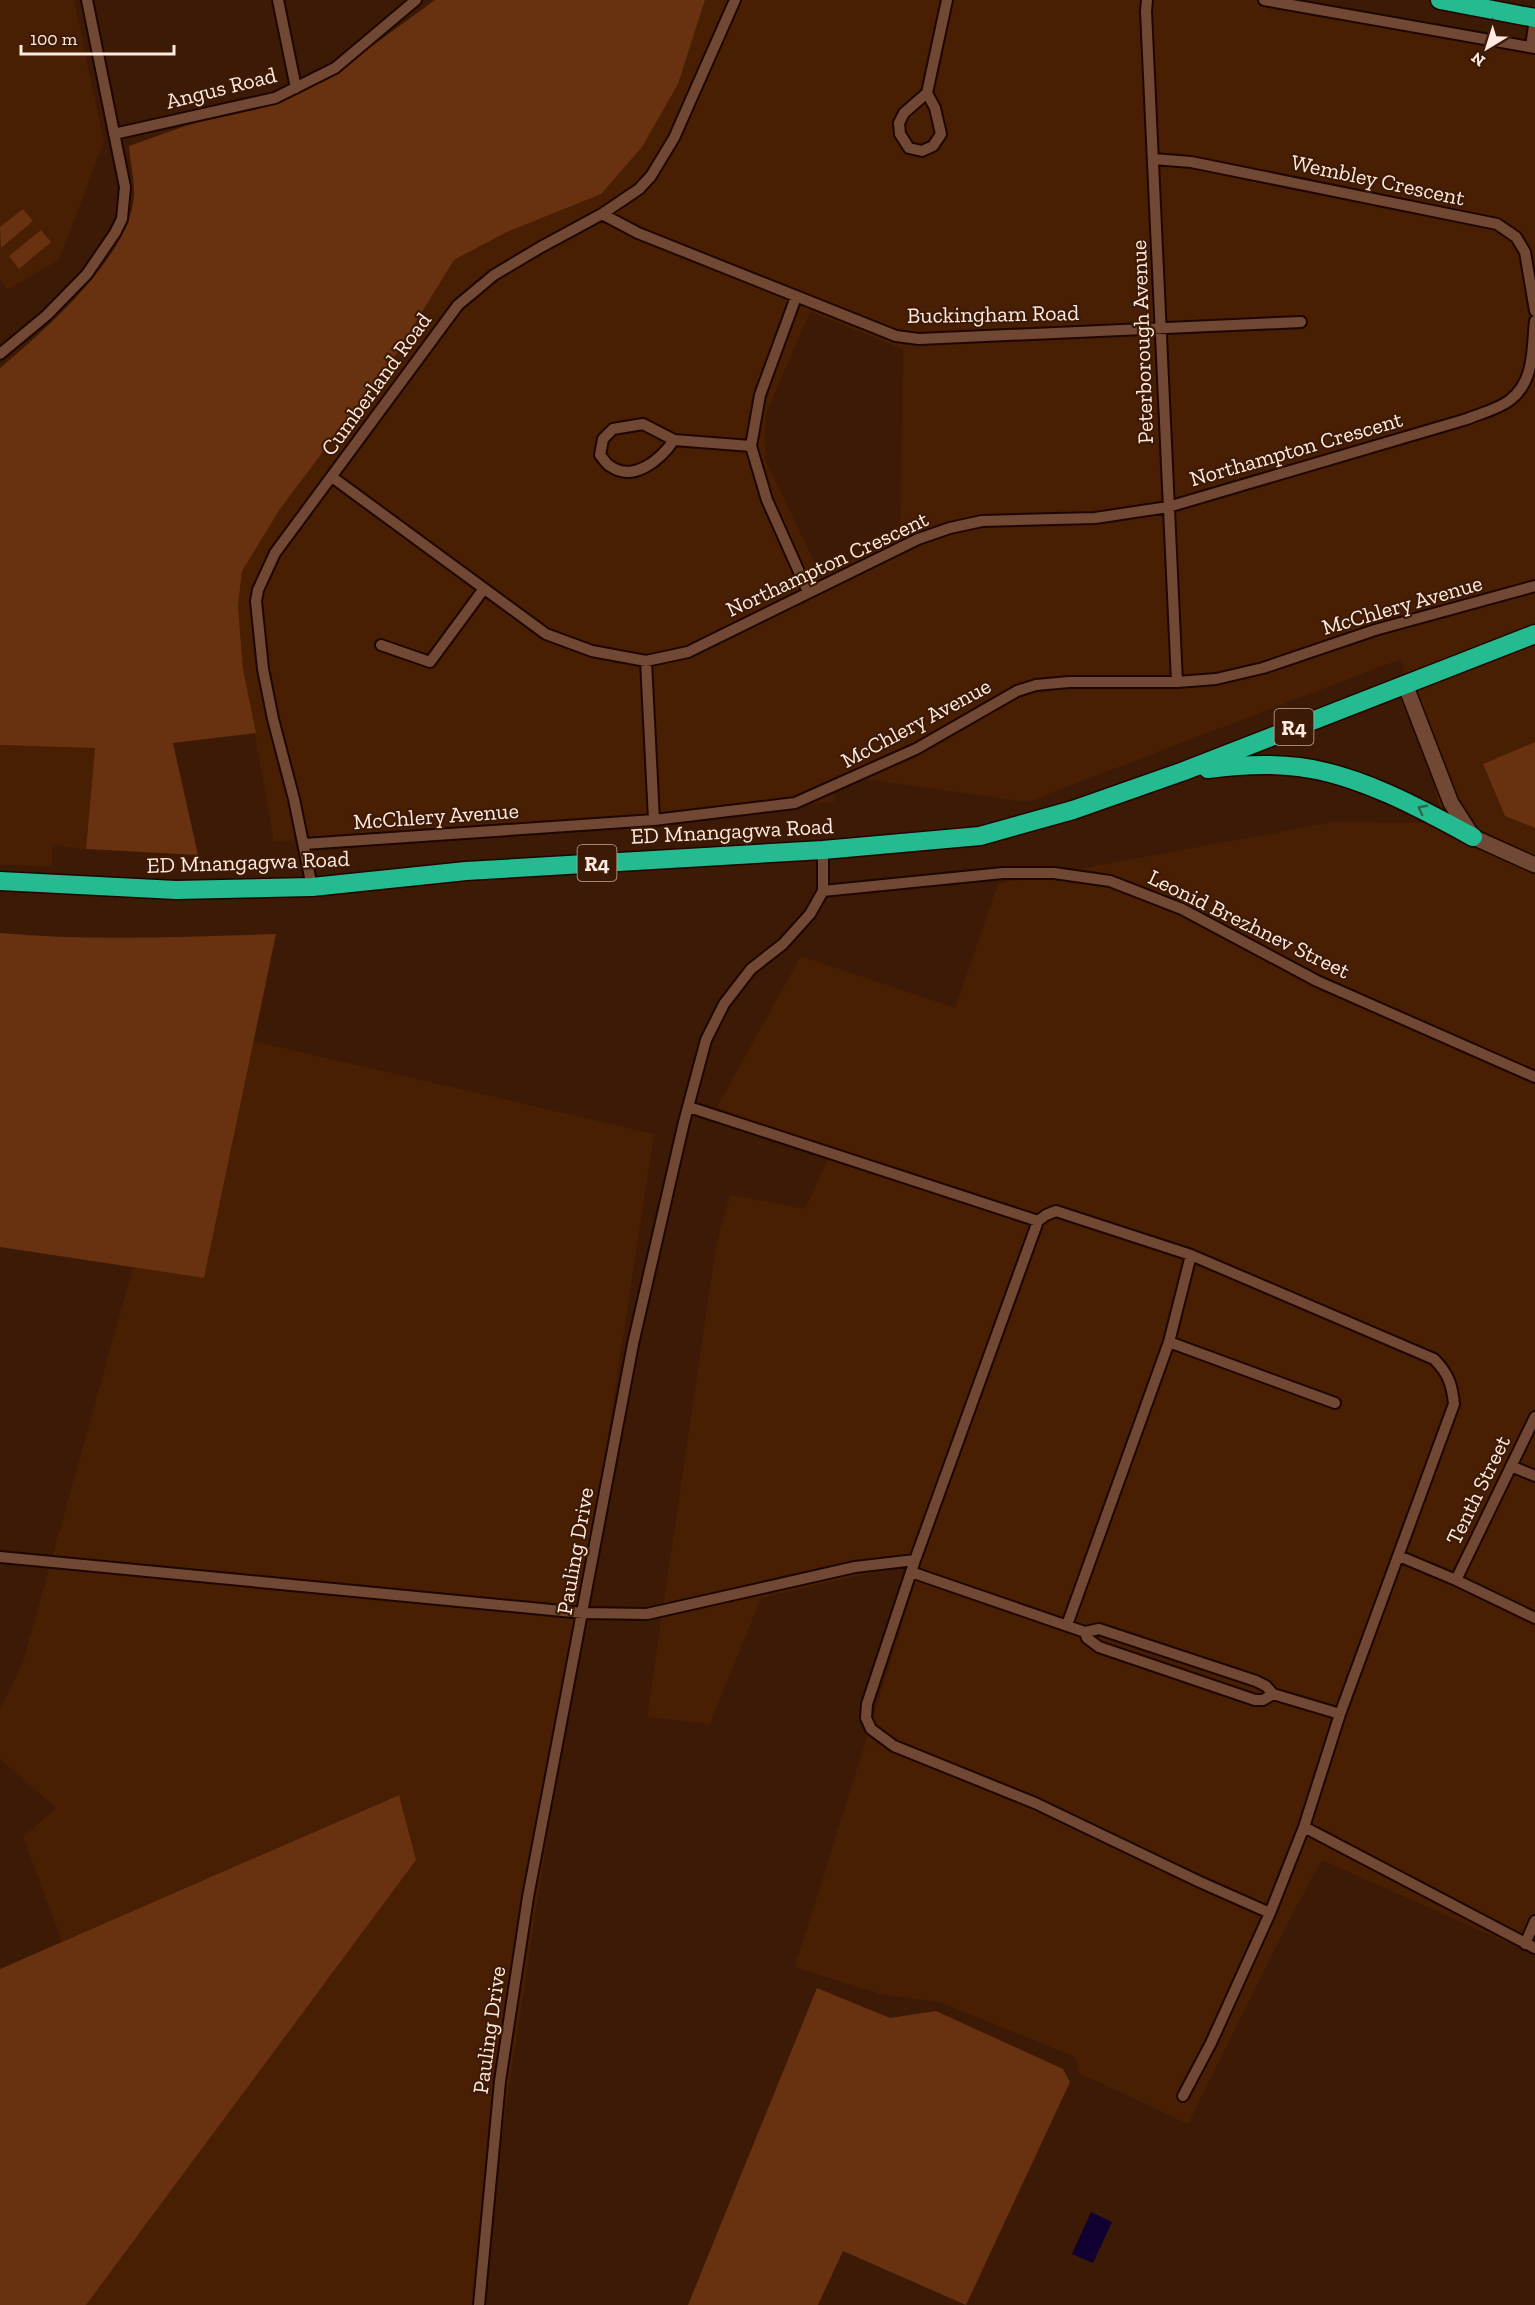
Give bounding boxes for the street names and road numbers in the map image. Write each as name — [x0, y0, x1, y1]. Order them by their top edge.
street label: Angus Road — [163, 61, 279, 115]
street label: Wembley Crescent — [1289, 148, 1468, 212]
street label: Peterborough Avenue — [1125, 239, 1159, 445]
street label: Buckingham Road — [907, 299, 1079, 329]
street label: Cumberland Road — [315, 307, 437, 461]
street label: Northampton Crescent — [1186, 405, 1406, 492]
street label: Northampton Crescent — [721, 505, 933, 623]
street label: McChlery Avenue — [1319, 569, 1485, 641]
street label: McChlery Avenue — [836, 672, 996, 774]
road number: R4 — [1274, 709, 1314, 745]
street label: McChlery Avenue — [352, 797, 520, 835]
street label: ED Mnangagwa Road — [630, 812, 834, 850]
street label: ED Mnangagwa Road — [146, 845, 350, 879]
road number: R4 — [578, 845, 616, 881]
street label: Leonid Brezhnev Street — [1144, 863, 1355, 985]
street label: Tenth Street — [1440, 1430, 1516, 1549]
street label: Pauling Drive — [551, 1485, 599, 1617]
street label: Pauling Drive — [467, 1964, 511, 2096]

